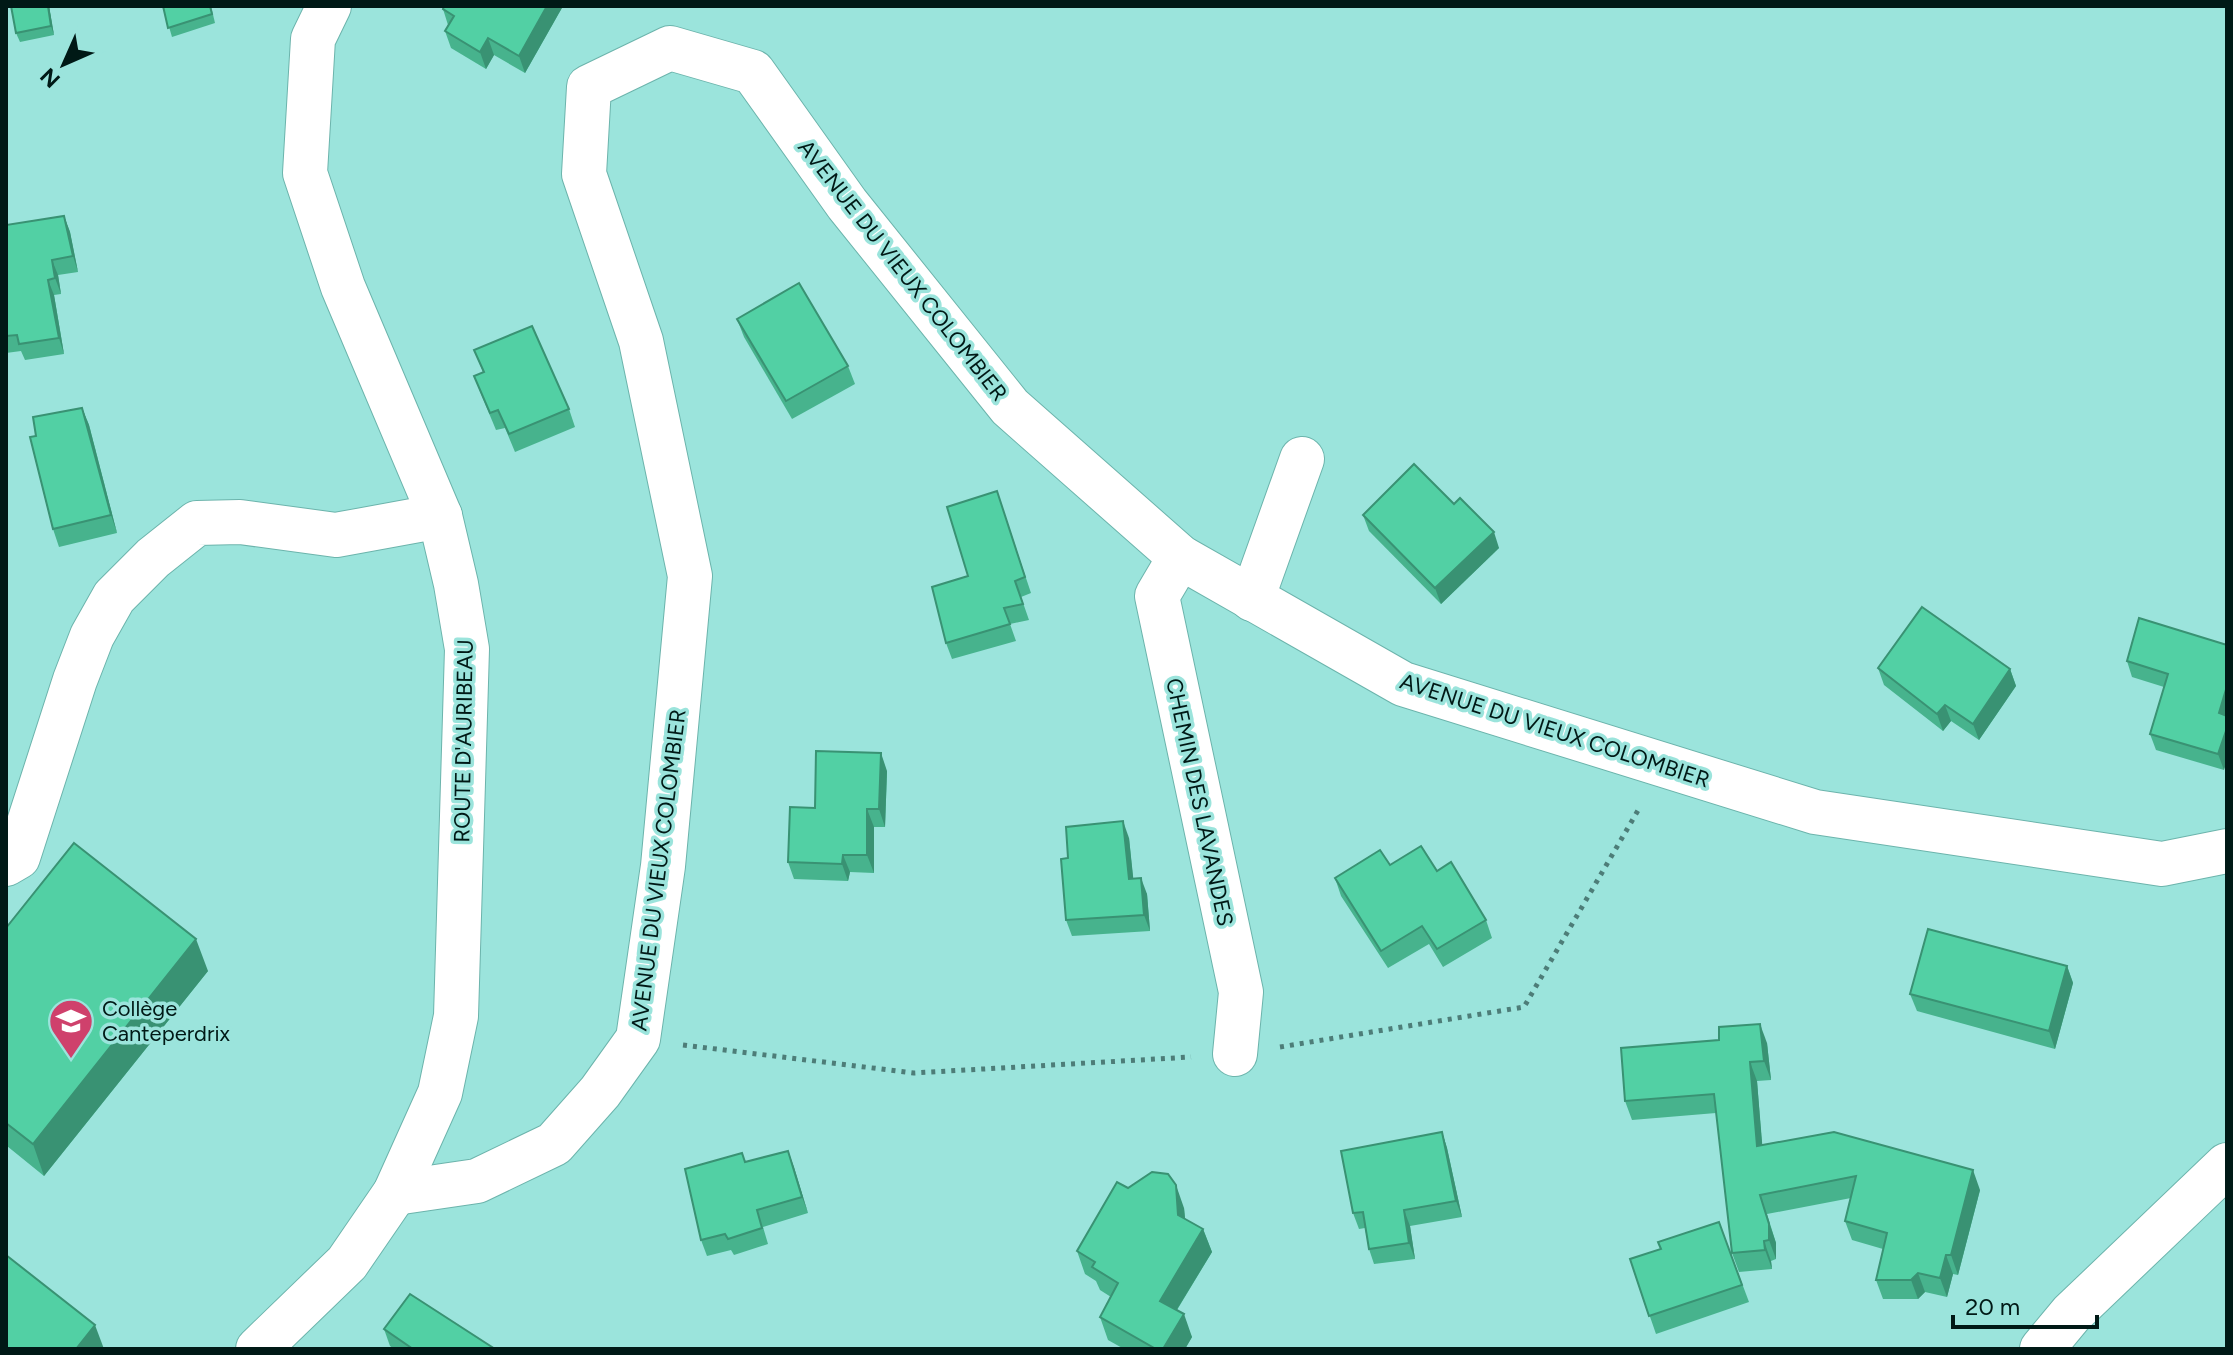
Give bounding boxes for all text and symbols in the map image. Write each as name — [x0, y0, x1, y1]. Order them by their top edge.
north arrow — [24, 24, 104, 104]
text: N — [35, 62, 66, 93]
street label: AVENUE DU VIEUX COLOMBIER — [792, 134, 1013, 406]
street label: ROUTE D'AURIBEAU — [448, 639, 479, 843]
street label: AVENUE DU VIEUX COLOMBIER — [1397, 668, 1713, 793]
street label: CHEMIN DES LAVANDES — [1160, 676, 1239, 929]
street label: AVENUE DU VIEUX COLOMBIER — [625, 708, 692, 1032]
place label: Collège Canteperdrix — [102, 995, 231, 1047]
school or university icon: Collège Canteperdrix — [47, 997, 95, 1060]
scale bar — [1953, 1279, 2097, 1329]
text: 20 m — [1965, 1292, 2020, 1321]

